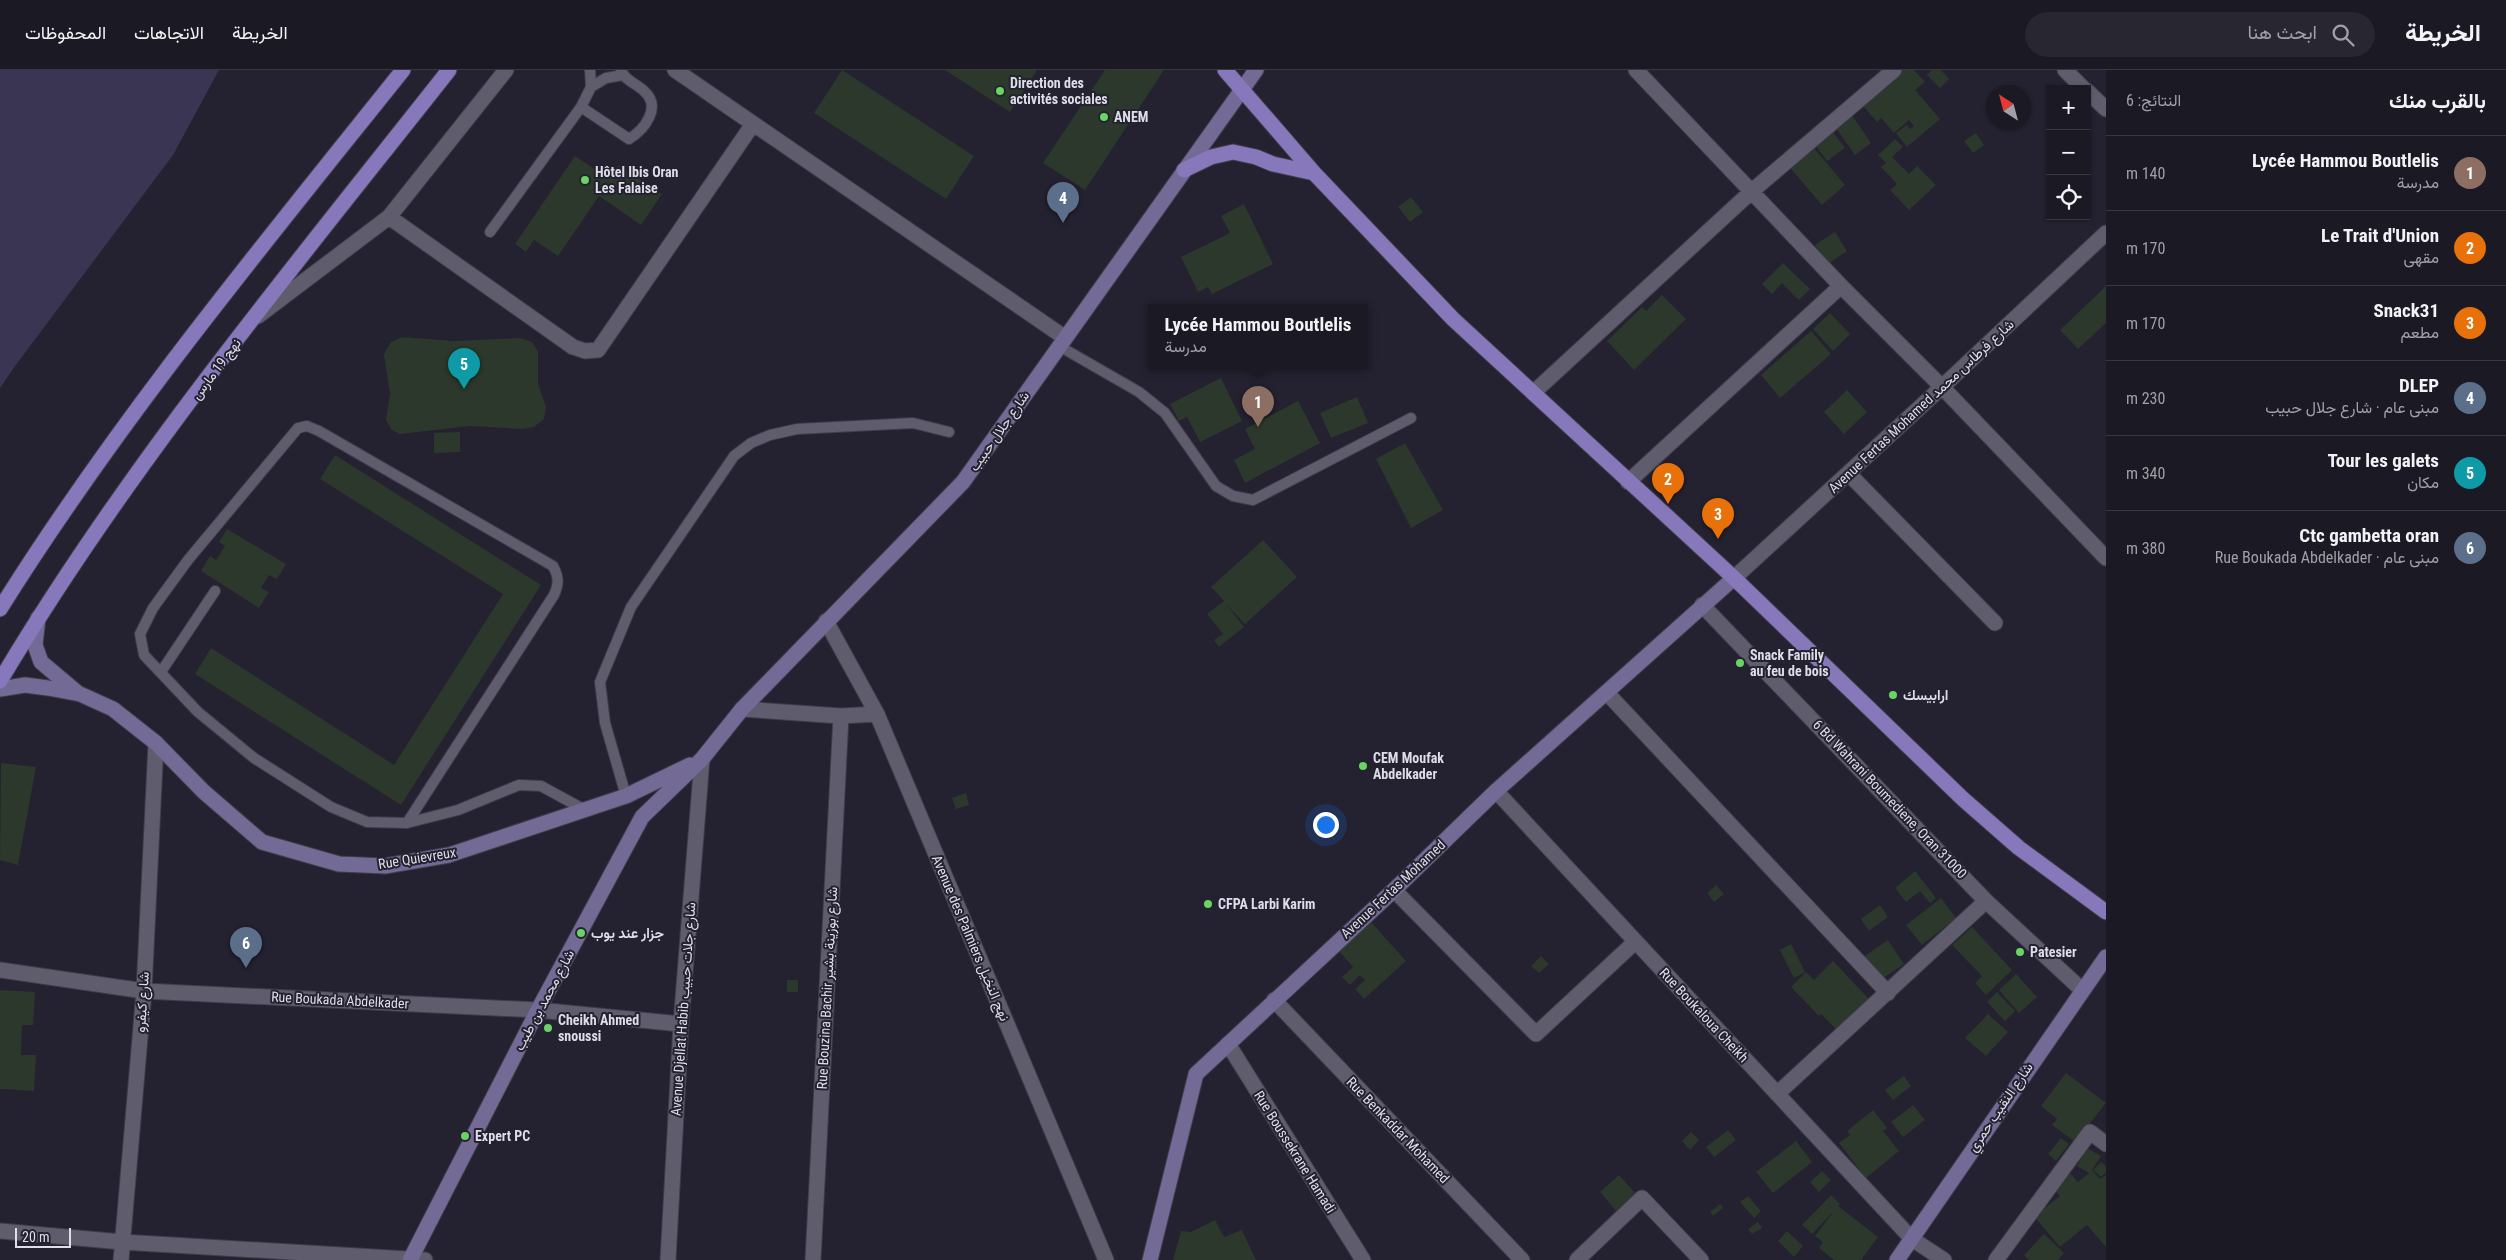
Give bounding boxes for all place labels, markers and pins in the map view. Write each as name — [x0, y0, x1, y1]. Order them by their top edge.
place label: Direction des activités sociales — [1010, 75, 1108, 107]
marker: Direction des activités sociales — [994, 85, 1006, 97]
place label: ANEM — [1114, 109, 1148, 125]
marker: ANEM — [1098, 111, 1110, 123]
place label: Hôtel Ibis Oran Les Falaise — [595, 164, 679, 196]
marker: Hôtel Ibis Oran Les Falaise — [579, 174, 591, 186]
pin: 4 — [1047, 182, 1079, 223]
pin: 5 — [448, 348, 480, 389]
pin: 1 — [1242, 386, 1274, 427]
pin: 2 — [1652, 463, 1684, 504]
pin: 3 — [1702, 498, 1734, 539]
place label: Snack Family au feu de bois — [1750, 647, 1829, 679]
marker: Snack Family au feu de bois — [1734, 657, 1746, 669]
place label: ارابيسك — [1903, 687, 1948, 704]
marker: ارابيسك — [1887, 689, 1899, 701]
place label: CEM Moufak Abdelkader — [1373, 750, 1444, 782]
marker: CEM Moufak Abdelkader — [1357, 760, 1369, 772]
place label: CFPA Larbi Karim — [1218, 896, 1315, 912]
marker: CFPA Larbi Karim — [1202, 898, 1214, 910]
place label: جزار عند يوب — [591, 925, 665, 942]
pin: 6 — [230, 927, 262, 968]
marker: جزار عند يوب — [575, 927, 587, 939]
place label: Patesier — [2030, 944, 2077, 960]
marker: Patesier — [2014, 946, 2026, 958]
place label: Cheikh Ahmed snoussi — [558, 1012, 639, 1044]
marker: Cheikh Ahmed snoussi — [542, 1022, 554, 1034]
place label: Expert PC — [475, 1128, 530, 1144]
marker: Expert PC — [459, 1130, 471, 1142]

